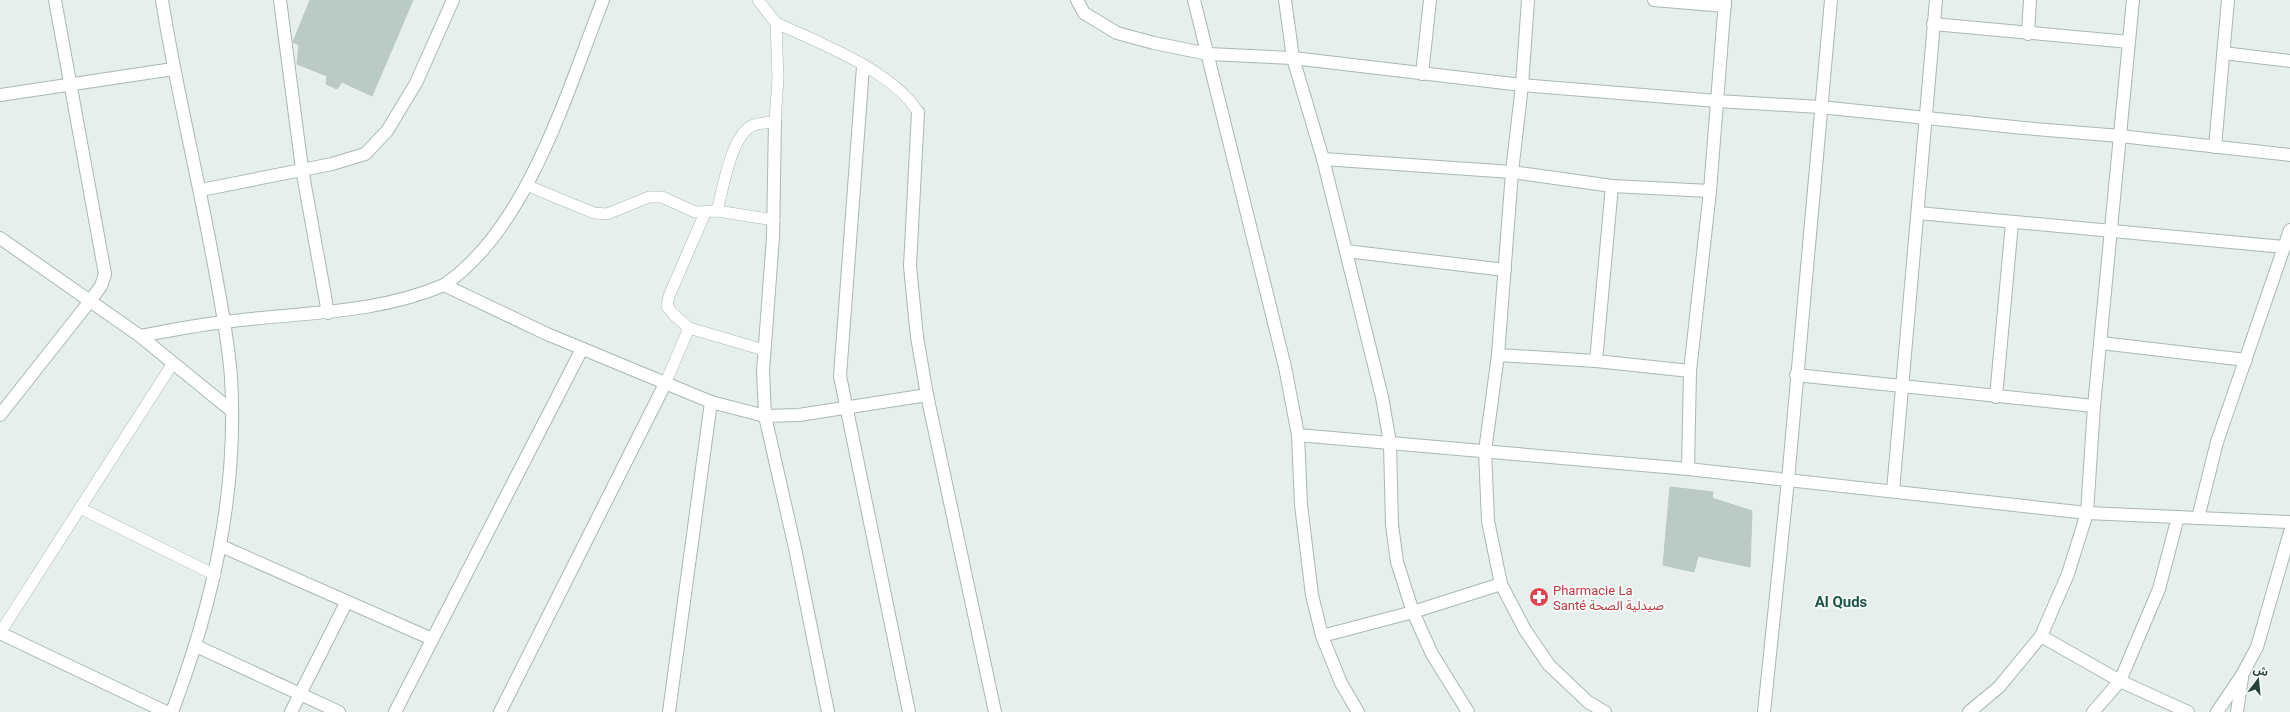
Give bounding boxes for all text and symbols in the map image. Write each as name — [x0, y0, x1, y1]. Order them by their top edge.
place label: Pharmacie La Santé صيدلية الصحة — [1553, 583, 1664, 613]
pharmacy icon: Pharmacie La Santé صيدلية الصحة — [1528, 586, 1550, 608]
district label: Al Quds — [1815, 593, 1868, 611]
north arrow — [2238, 660, 2278, 700]
text: ش — [2252, 663, 2270, 679]

